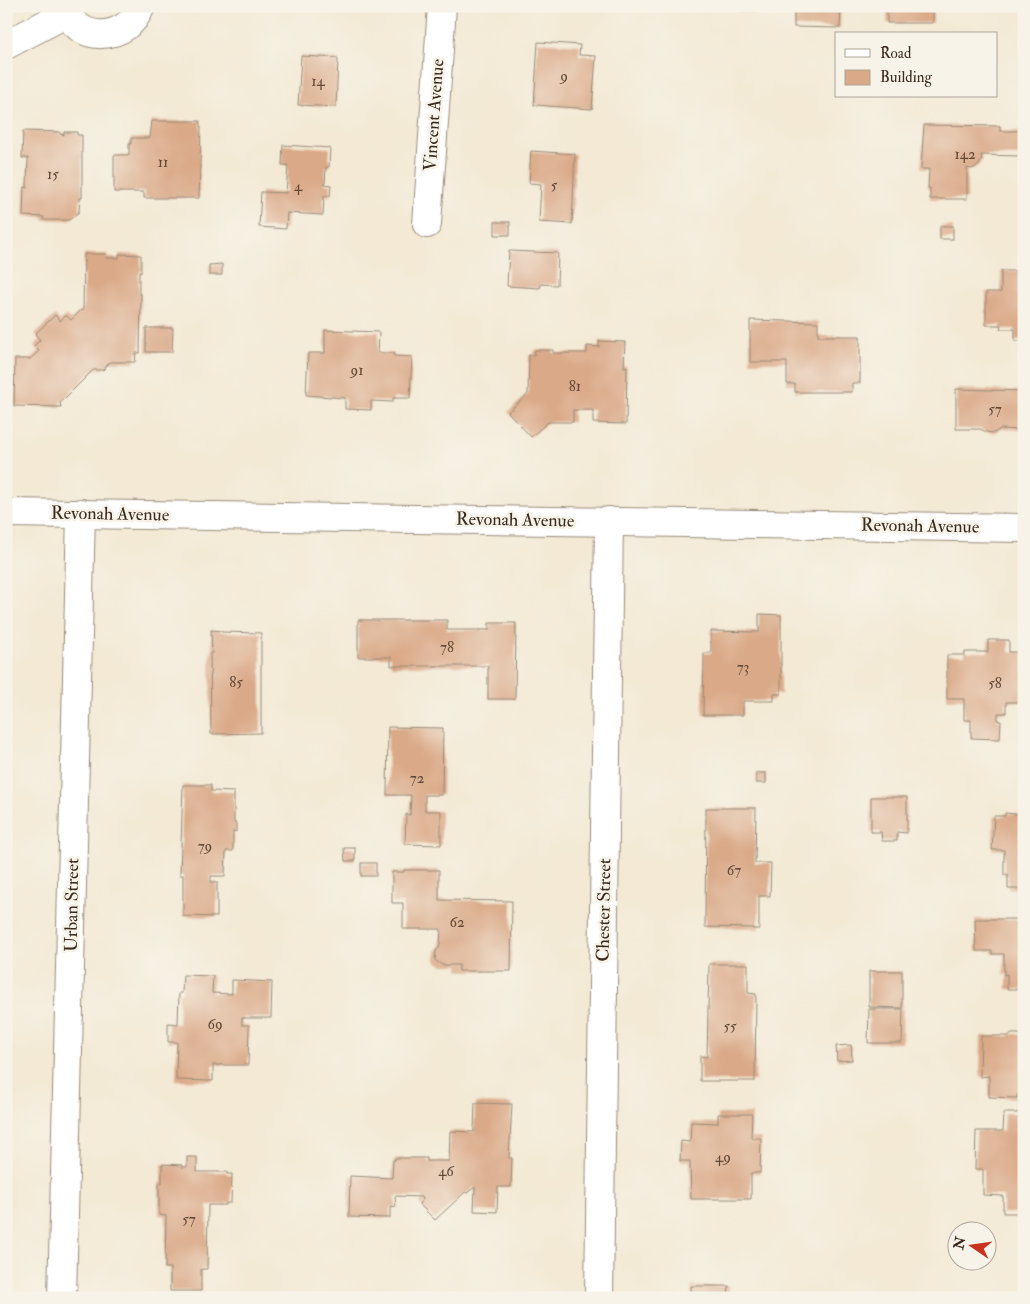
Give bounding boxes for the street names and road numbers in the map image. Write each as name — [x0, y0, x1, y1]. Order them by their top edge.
street label: Vincent Avenue — [419, 58, 449, 172]
street label: Revonah Avenue — [51, 501, 170, 527]
street label: Revonah Avenue — [456, 507, 575, 533]
street label: Revonah Avenue — [861, 513, 980, 539]
street label: Urban Street — [60, 858, 84, 952]
street label: Chester Street — [592, 858, 616, 962]

